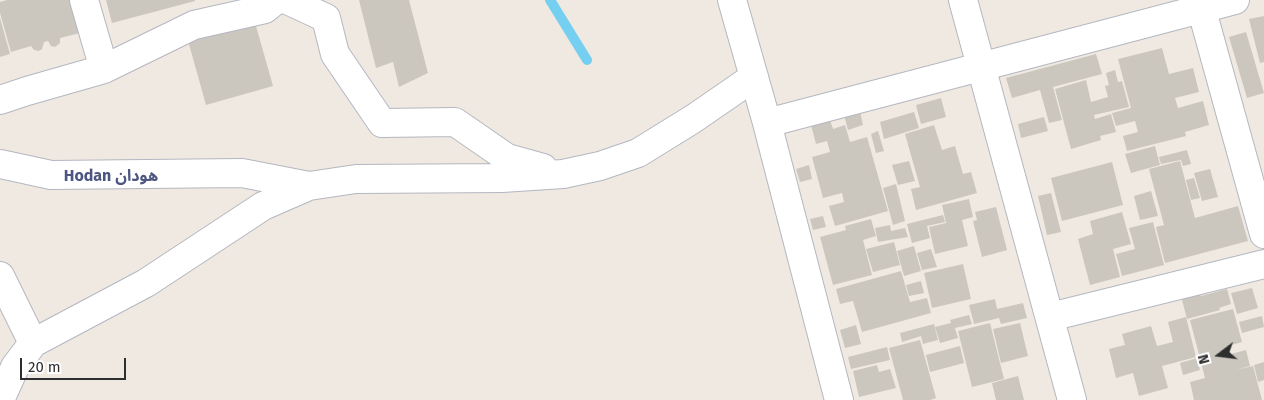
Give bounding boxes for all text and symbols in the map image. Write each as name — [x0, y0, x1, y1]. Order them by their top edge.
district label: Hodan هودان — [64, 167, 158, 187]
north arrow — [1194, 330, 1244, 380]
scale bar — [22, 348, 129, 380]
text: N — [1195, 352, 1213, 366]
text: 20 m — [28, 358, 61, 376]

